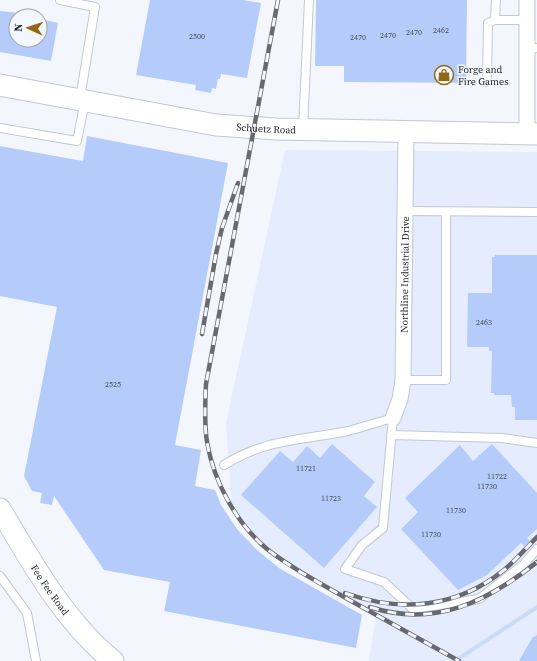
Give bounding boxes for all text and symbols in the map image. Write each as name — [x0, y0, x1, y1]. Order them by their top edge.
north arrow — [8, 8, 48, 48]
text: N — [11, 23, 26, 32]
house number: 2462 — [433, 25, 449, 36]
house number: 2470 — [406, 27, 422, 38]
house number: 2470 — [380, 30, 396, 41]
house number: 2500 — [189, 31, 205, 42]
house number: 2470 — [350, 32, 366, 43]
place label: Forge and Fire Games — [458, 63, 509, 88]
shop icon: Forge and Fire Games — [433, 64, 455, 86]
street label: Schuetz Road — [236, 120, 296, 136]
street label: Northline Industrial Drive — [398, 216, 412, 333]
house number: 2463 — [476, 317, 492, 328]
house number: 2525 — [105, 379, 121, 390]
house number: 11721 — [296, 463, 316, 474]
house number: 11722 — [487, 471, 507, 482]
house number: 11730 — [477, 481, 497, 492]
house number: 11723 — [321, 493, 341, 504]
house number: 11730 — [446, 505, 466, 516]
house number: 11730 — [421, 529, 441, 540]
street label: Fee Fee Road — [28, 562, 72, 618]

